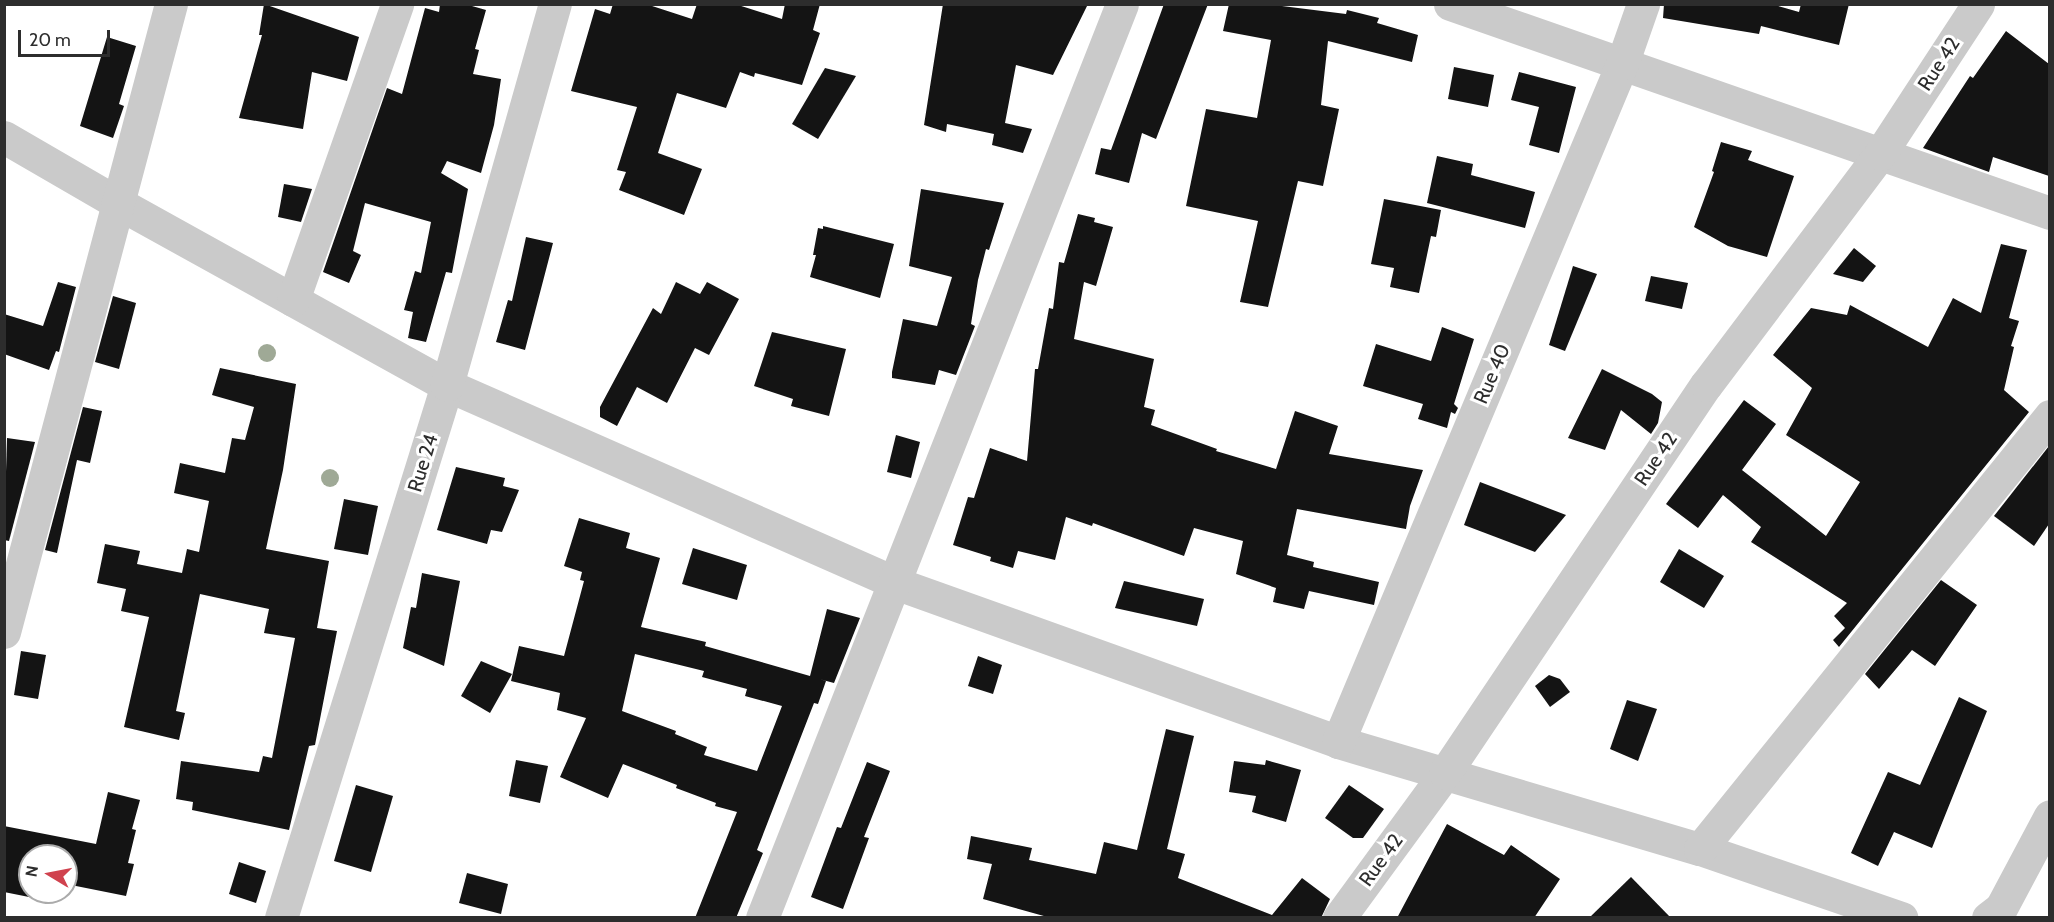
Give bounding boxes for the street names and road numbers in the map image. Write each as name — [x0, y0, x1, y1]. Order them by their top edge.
street label: Rue 42 — [1913, 33, 1965, 95]
street label: Rue 40 — [1469, 341, 1515, 407]
street label: Rue 42 — [1630, 428, 1682, 490]
street label: Rue 24 — [403, 431, 443, 495]
street label: Rue 42 — [1354, 829, 1408, 891]

